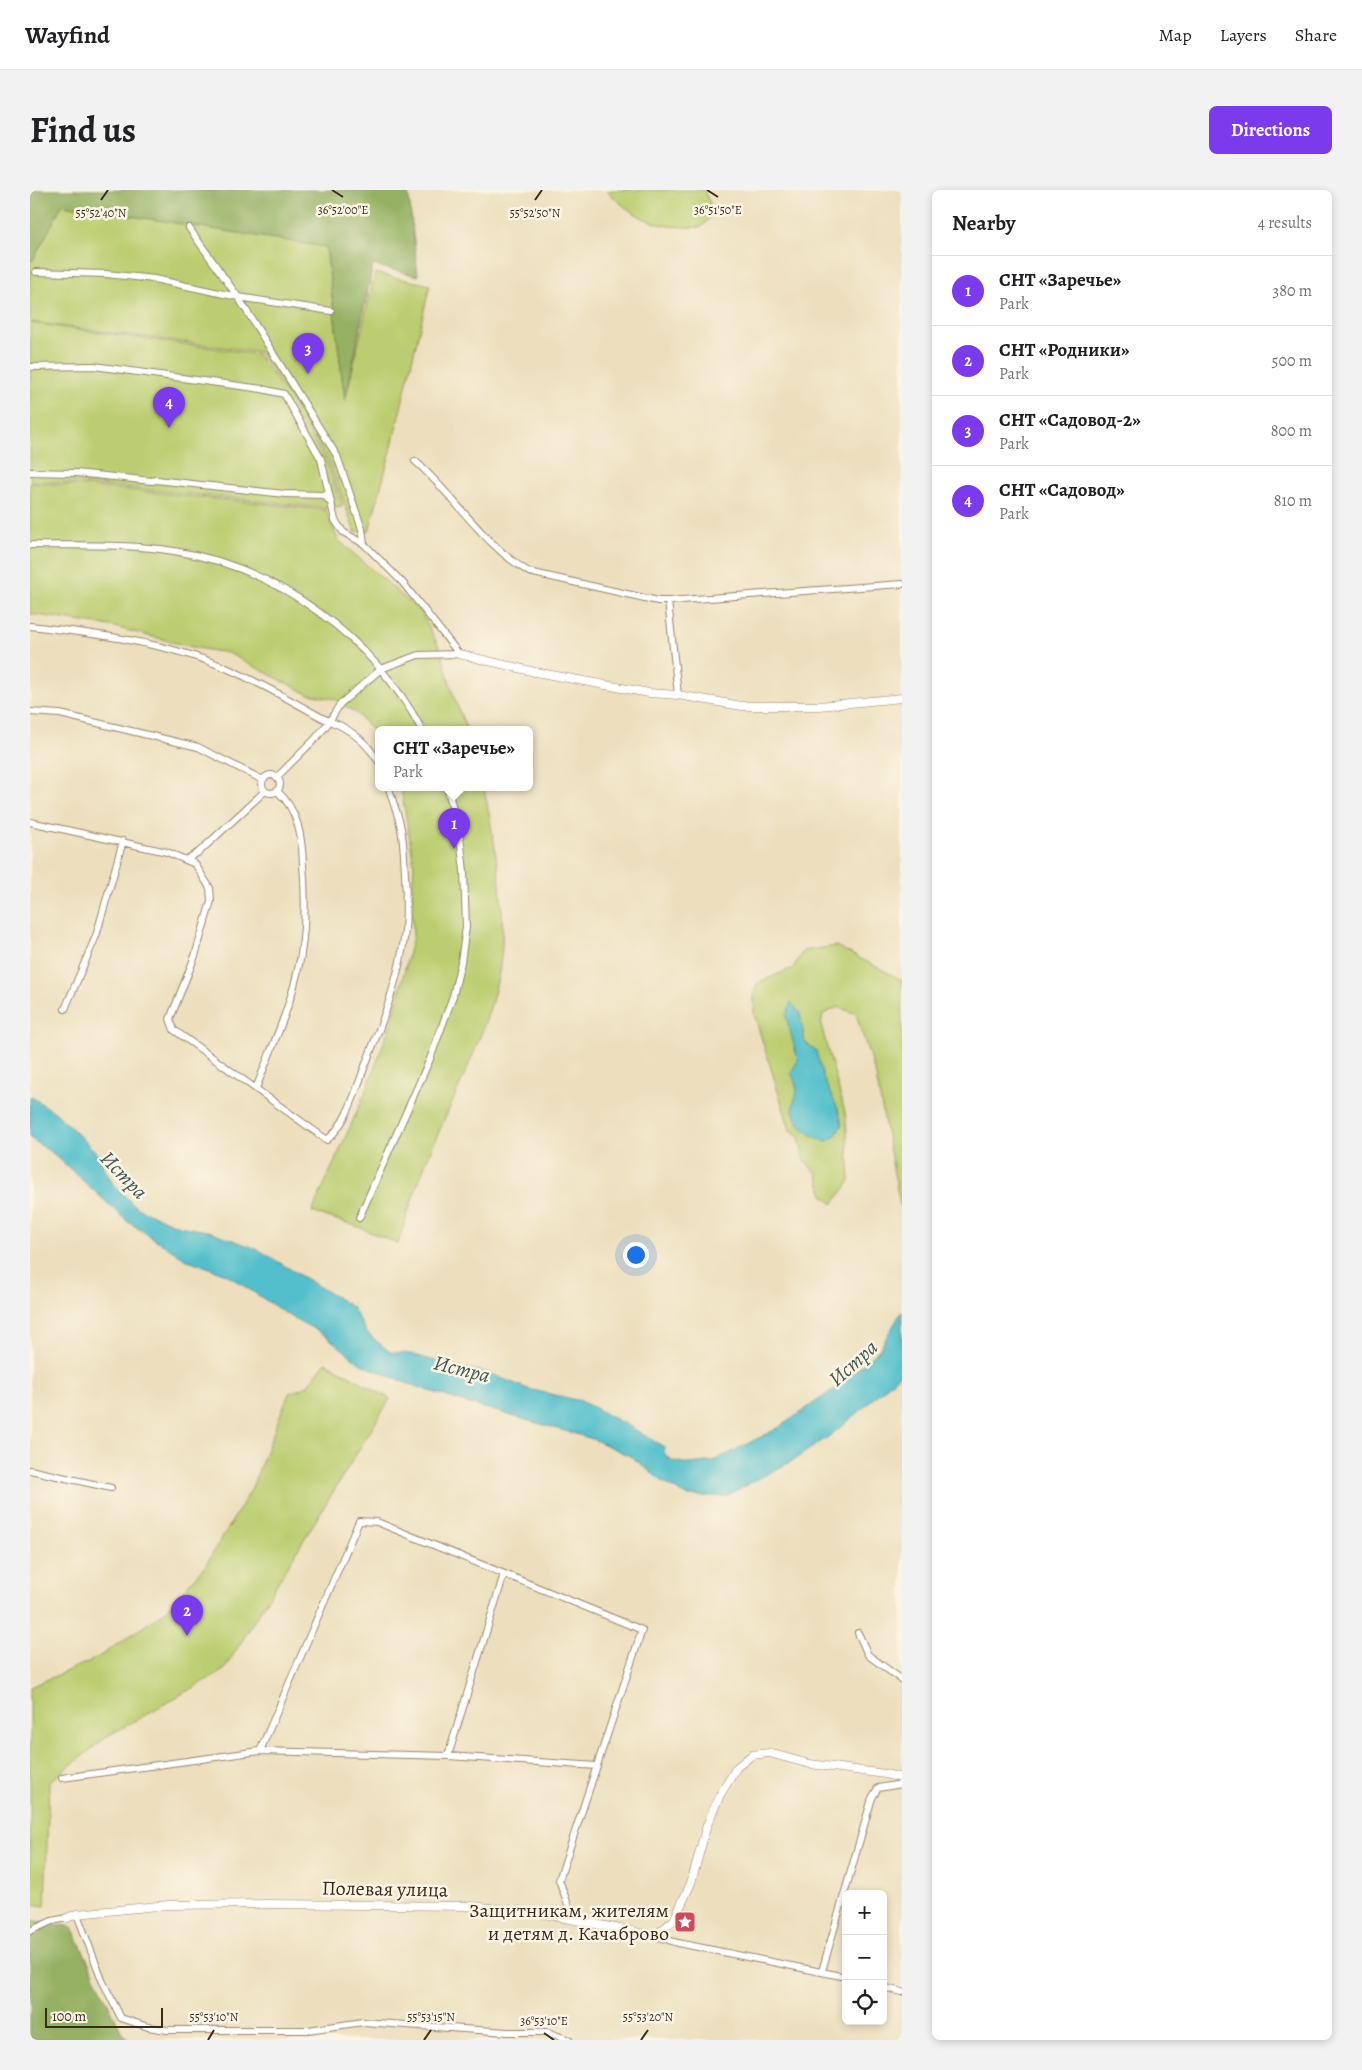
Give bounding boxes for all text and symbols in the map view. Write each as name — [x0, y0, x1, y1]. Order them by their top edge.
text: Wayfind — [25, 19, 110, 51]
text: Map — [1159, 23, 1192, 47]
text: Layers — [1220, 23, 1267, 47]
text: Share — [1295, 23, 1337, 47]
text: Find us — [30, 106, 136, 154]
button: Directions — [1209, 106, 1332, 154]
text: 36°52'00"E — [318, 202, 368, 218]
text: 36°51'50"E — [694, 202, 742, 218]
text: 55°52'40"N — [76, 205, 127, 221]
text: 55°52'50"N — [510, 205, 561, 221]
text: Nearby — [952, 209, 1015, 237]
text: 4 results — [1258, 212, 1312, 234]
text: СНТ «Заречье» — [999, 267, 1121, 293]
text: 1 — [965, 280, 971, 302]
text: 380 m — [1273, 280, 1312, 302]
text: Park — [999, 293, 1029, 315]
pin: 3 — [292, 333, 324, 374]
text: СНТ «Родники» — [999, 337, 1130, 363]
text: 2 — [964, 350, 972, 372]
text: 500 m — [1272, 350, 1312, 372]
text: Park — [999, 363, 1029, 385]
pin: 4 — [153, 387, 185, 428]
text: СНТ «Садовод-2» — [999, 407, 1141, 433]
text: 3 — [965, 420, 971, 442]
text: 800 m — [1271, 420, 1312, 442]
text: Park — [999, 433, 1029, 455]
text: СНТ «Садовод» — [999, 477, 1125, 503]
text: 4 — [964, 490, 972, 512]
text: 810 m — [1274, 490, 1312, 512]
text: Park — [999, 503, 1029, 525]
popup — [375, 726, 533, 791]
text: СНТ «Заречье» — [393, 735, 515, 761]
text: Park — [393, 761, 423, 783]
pin: 1 — [438, 808, 470, 849]
water label: Истра — [94, 1145, 154, 1205]
your location — [623, 1242, 649, 1268]
water label: Истра — [822, 1333, 884, 1393]
water label: Истра — [431, 1348, 493, 1390]
pin: 2 — [171, 1595, 203, 1636]
street label: Полевая улица — [322, 1874, 449, 1904]
map controls — [842, 1890, 887, 2025]
button: + — [842, 1890, 887, 1935]
place label: Защитникам, жителям и детям д. Качаброво — [469, 1897, 669, 1947]
place icon: Защитникам, жителям и детям д. Качаброво — [673, 1910, 697, 1934]
button: − — [842, 1935, 887, 1980]
button: locate — [842, 1980, 887, 2025]
scale bar — [45, 2005, 162, 2028]
text: 100 m — [52, 2007, 86, 2026]
text: 55°53'10"N — [190, 2009, 239, 2025]
text: 55°53'15"N — [407, 2009, 455, 2025]
text: 55°53'20"N — [623, 2009, 674, 2025]
text: 36°53'10"E — [520, 2013, 568, 2029]

